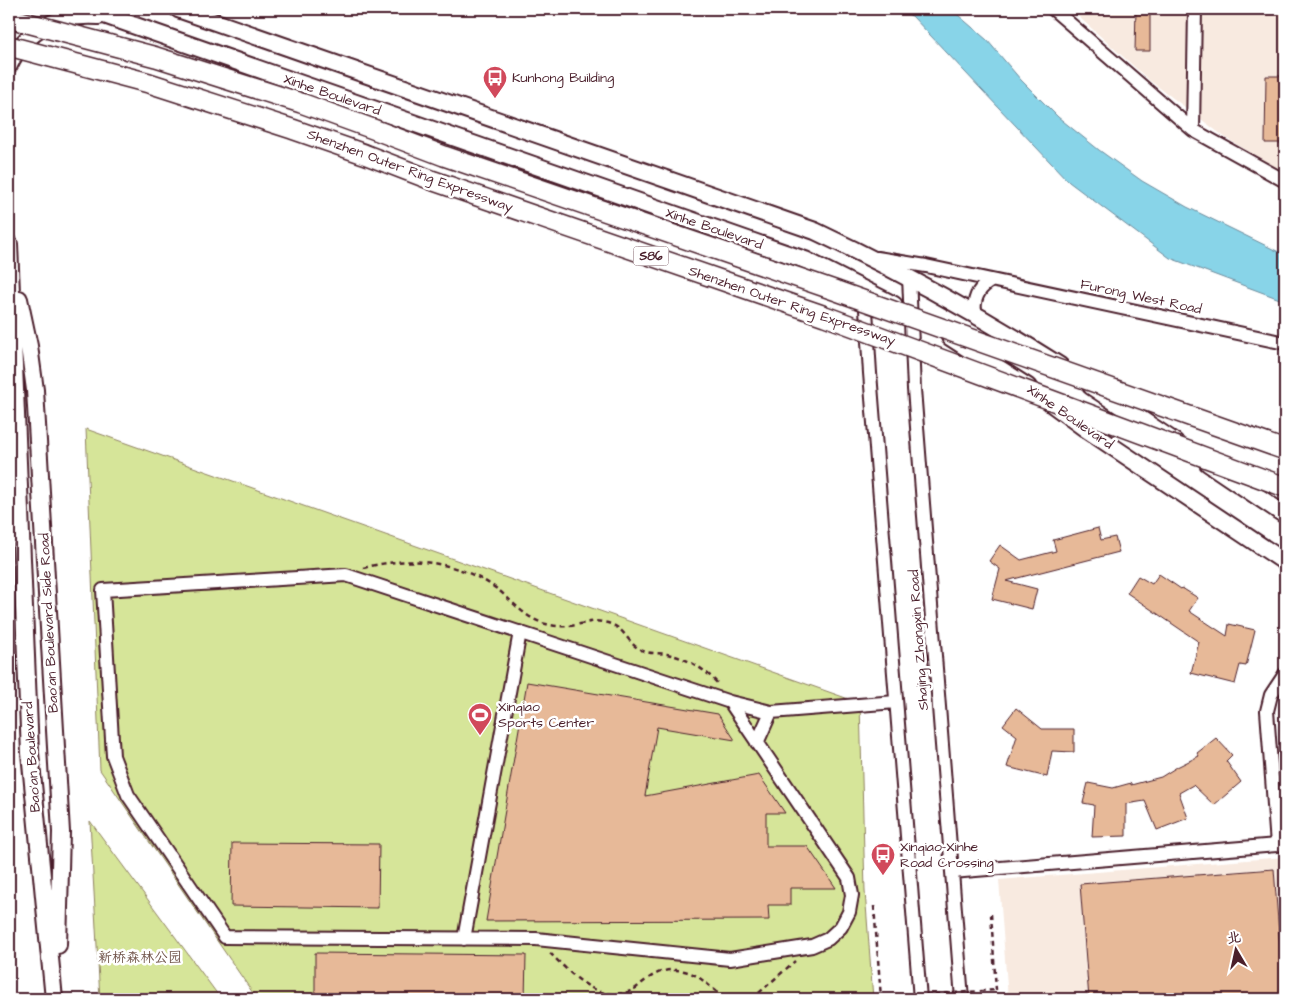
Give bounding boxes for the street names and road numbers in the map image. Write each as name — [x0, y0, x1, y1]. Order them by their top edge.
street label: Xinhe Boulevard — [281, 69, 383, 121]
street label: Shenzhen Outer Ring Expressway — [304, 124, 516, 218]
street label: Xinhe Boulevard — [663, 203, 765, 255]
road number: S86 — [634, 247, 668, 266]
street label: Shenzhen Outer Ring Expressway — [686, 261, 898, 351]
street label: Furong West Road — [1079, 274, 1203, 320]
street label: Xinhe Boulevard — [1023, 380, 1117, 454]
street label: Bao'an Boulevard Side Road — [34, 533, 64, 713]
street label: Shajing Zhongxin Road — [904, 569, 934, 711]
street label: Bao'an Boulevard — [18, 701, 46, 813]

